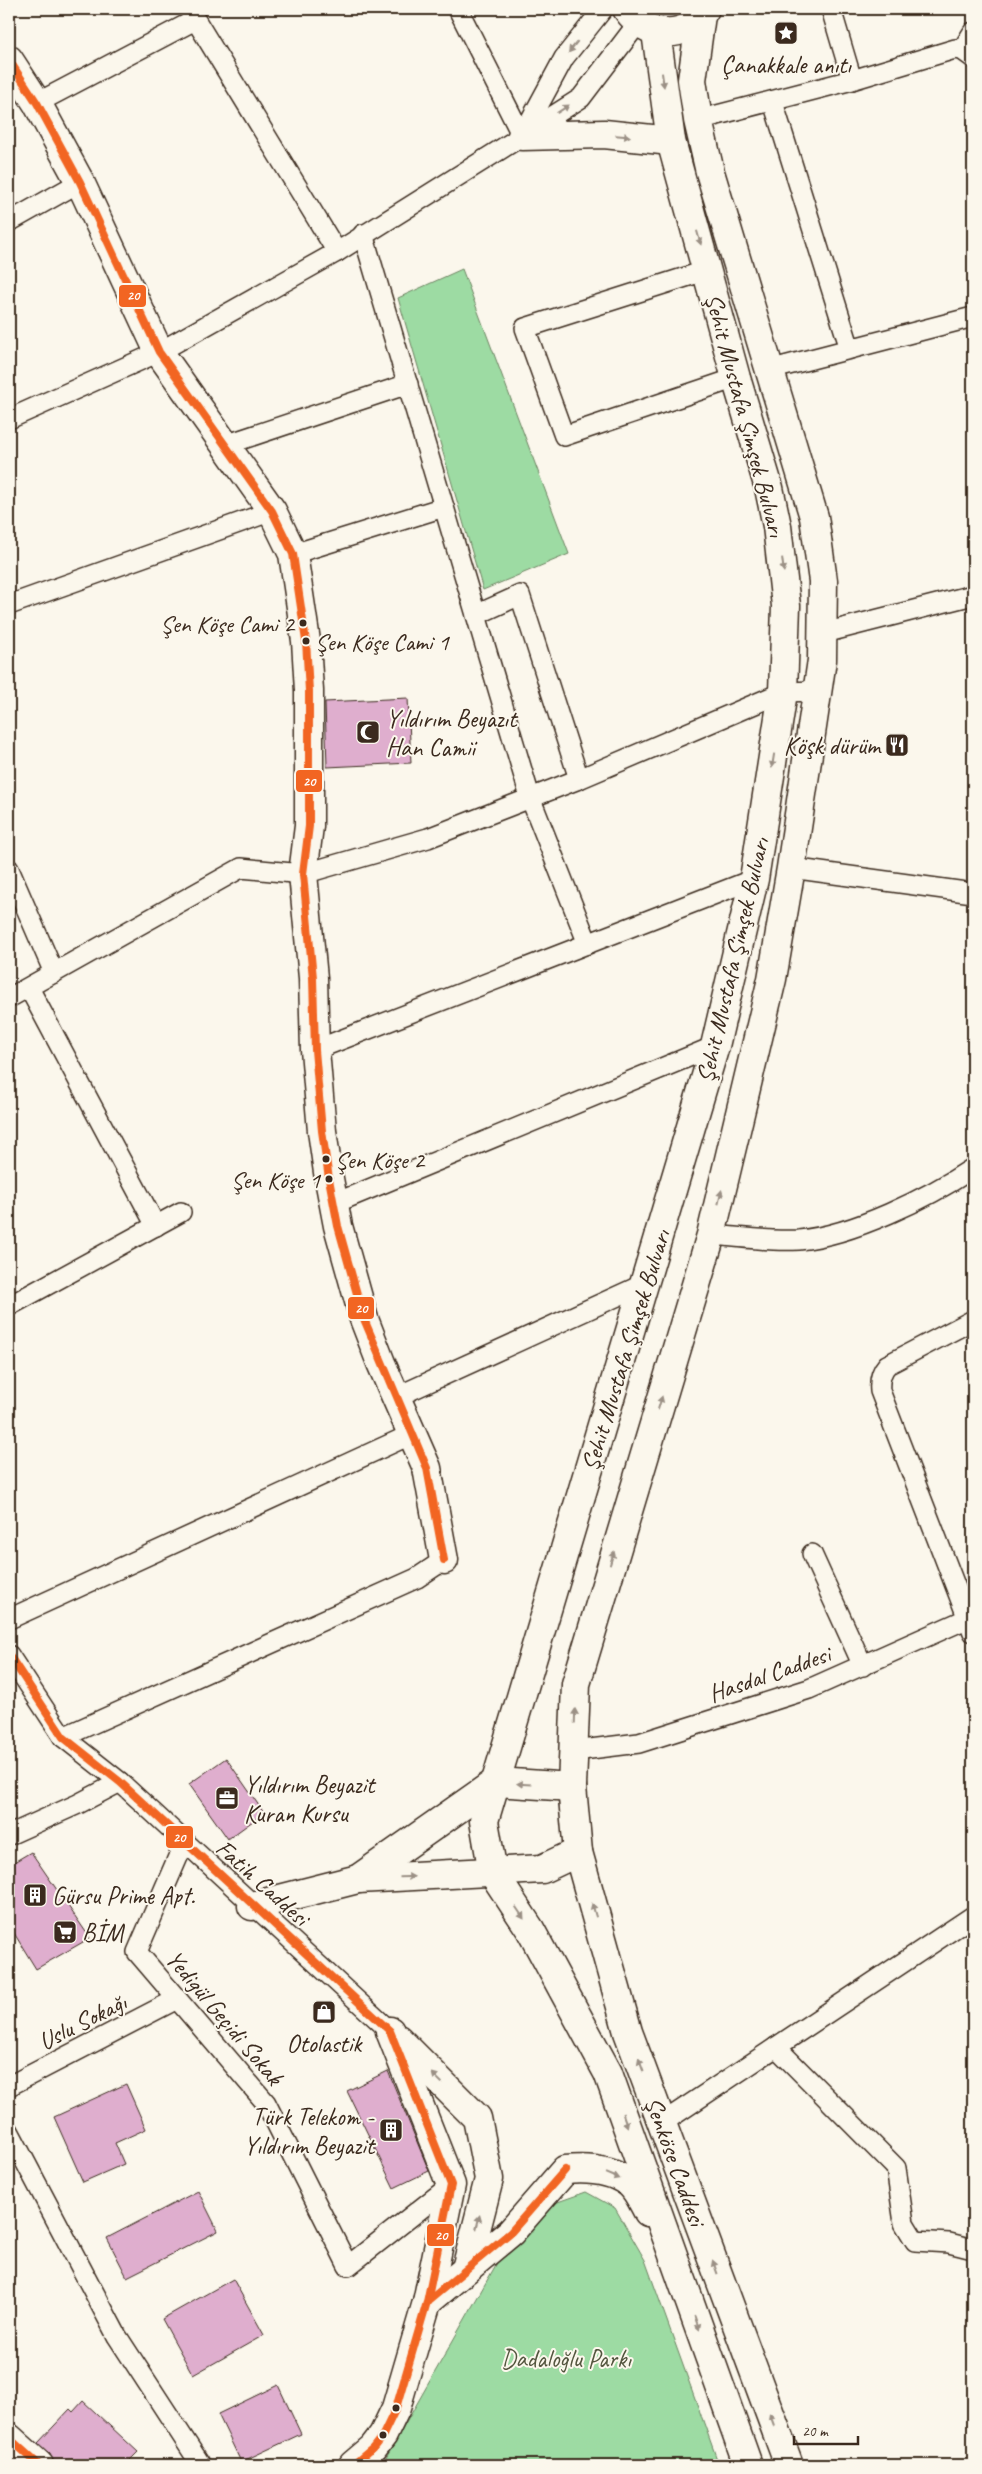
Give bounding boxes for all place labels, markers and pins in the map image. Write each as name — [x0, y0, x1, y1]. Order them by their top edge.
place icon: Çanakkale anıtı — [773, 20, 799, 46]
place label: Çanakkale anıtı — [721, 49, 852, 81]
place label: Şen Köşe Cami 2 — [160, 609, 296, 639]
marker: Şen Köşe Cami 2 — [298, 618, 308, 628]
place label: Şen Köşe Cami 1 — [315, 627, 450, 657]
marker: Şen Köşe Cami 1 — [301, 636, 311, 646]
place label: Yıldırım Beyazıt Han Camii — [386, 703, 519, 764]
mosque icon: Yıldırım Beyazıt Han Camii — [355, 719, 381, 745]
place label: Köşk dürüm — [784, 730, 882, 762]
restaurant icon: Köşk dürüm — [884, 732, 910, 758]
place label: Şen Köşe 2 — [335, 1145, 426, 1175]
marker: Şen Köşe 2 — [321, 1154, 331, 1164]
place label: Şen Köşe 1 — [231, 1165, 321, 1195]
marker: Şen Köşe 1 — [324, 1174, 334, 1184]
place label: Yıldırım Beyazit Kuran Kursu — [244, 1769, 377, 1830]
office icon: Yıldırım Beyazit Kuran Kursu — [214, 1785, 240, 1811]
place label: Gürsu Prime Apt. — [52, 1880, 195, 1912]
building icon: Gürsu Prime Apt. — [22, 1882, 48, 1908]
place label: BİM — [82, 1917, 125, 1949]
supermarket icon: BİM — [52, 1919, 78, 1945]
shop icon: Otolastik — [311, 1999, 337, 2025]
place label: Otolastik — [287, 2028, 363, 2060]
place label: Türk Telekom - Yıldırım Beyazit — [244, 2101, 377, 2162]
building icon: Türk Telekom - Yıldırım Beyazit — [378, 2117, 404, 2143]
unlabelled marker — [391, 2403, 401, 2413]
unlabelled marker — [378, 2430, 388, 2440]

